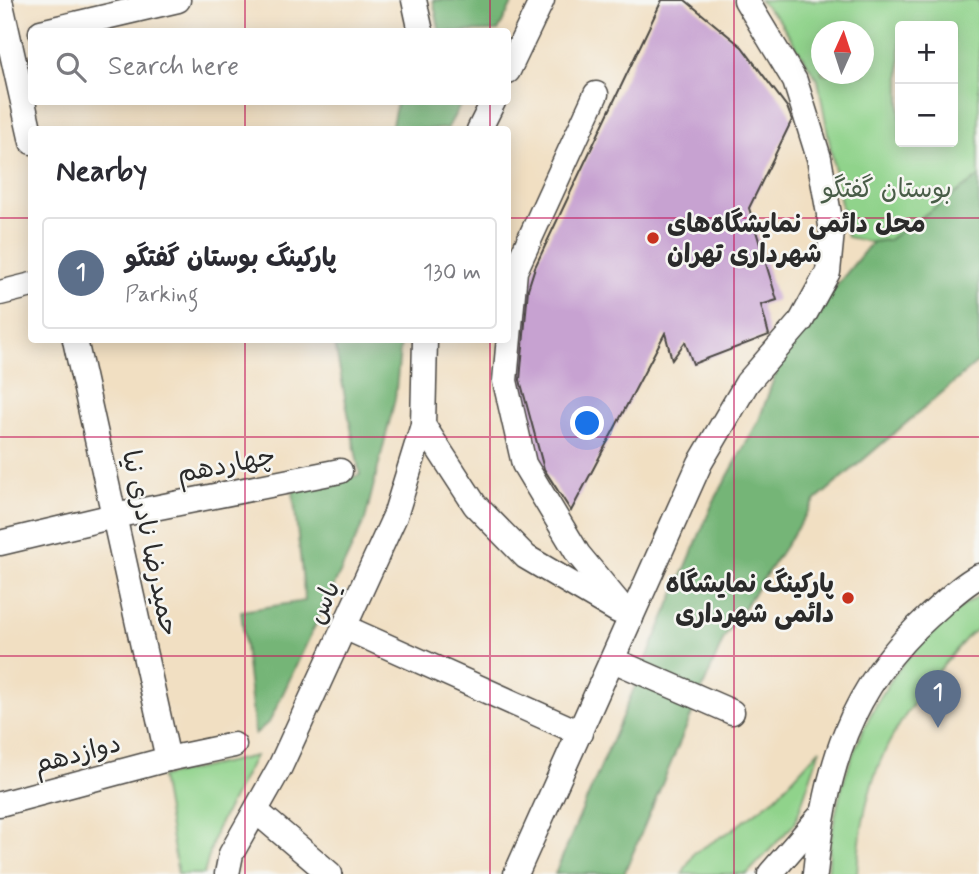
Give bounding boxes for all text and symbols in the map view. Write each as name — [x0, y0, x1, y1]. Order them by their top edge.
north arrow — [811, 21, 874, 84]
map controls — [895, 21, 958, 147]
button: + — [895, 21, 958, 84]
search box — [28, 28, 511, 105]
icon: search — [52, 48, 90, 86]
text: Search here — [108, 50, 239, 84]
button: − — [895, 84, 958, 147]
text: Nearby — [56, 152, 147, 191]
park label: بوستان گفتگو — [820, 173, 952, 207]
place label: محل دائمی نمایشگاه‌های شهرداری تهران — [667, 207, 926, 272]
marker: محل دائمی نمایشگاه‌های شهرداری تهران — [645, 230, 661, 246]
text: پارکینگ بوستان گفتگو — [125, 242, 336, 276]
text: 1 — [76, 258, 86, 288]
text: 130 m — [423, 258, 481, 288]
text: Parking — [125, 280, 198, 310]
your location — [570, 406, 604, 440]
street label: چهاردهم — [174, 440, 279, 493]
street label: حمیدرضا نادری نیا — [113, 447, 185, 640]
place label: پارکینگ نمایشگاه دائمی شهرداری — [666, 567, 834, 632]
street label: یاس — [300, 576, 349, 630]
marker: پارکینگ نمایشگاه دائمی شهرداری — [840, 590, 856, 606]
pin: 1 — [915, 670, 961, 728]
street label: دوازدهم — [30, 727, 125, 784]

